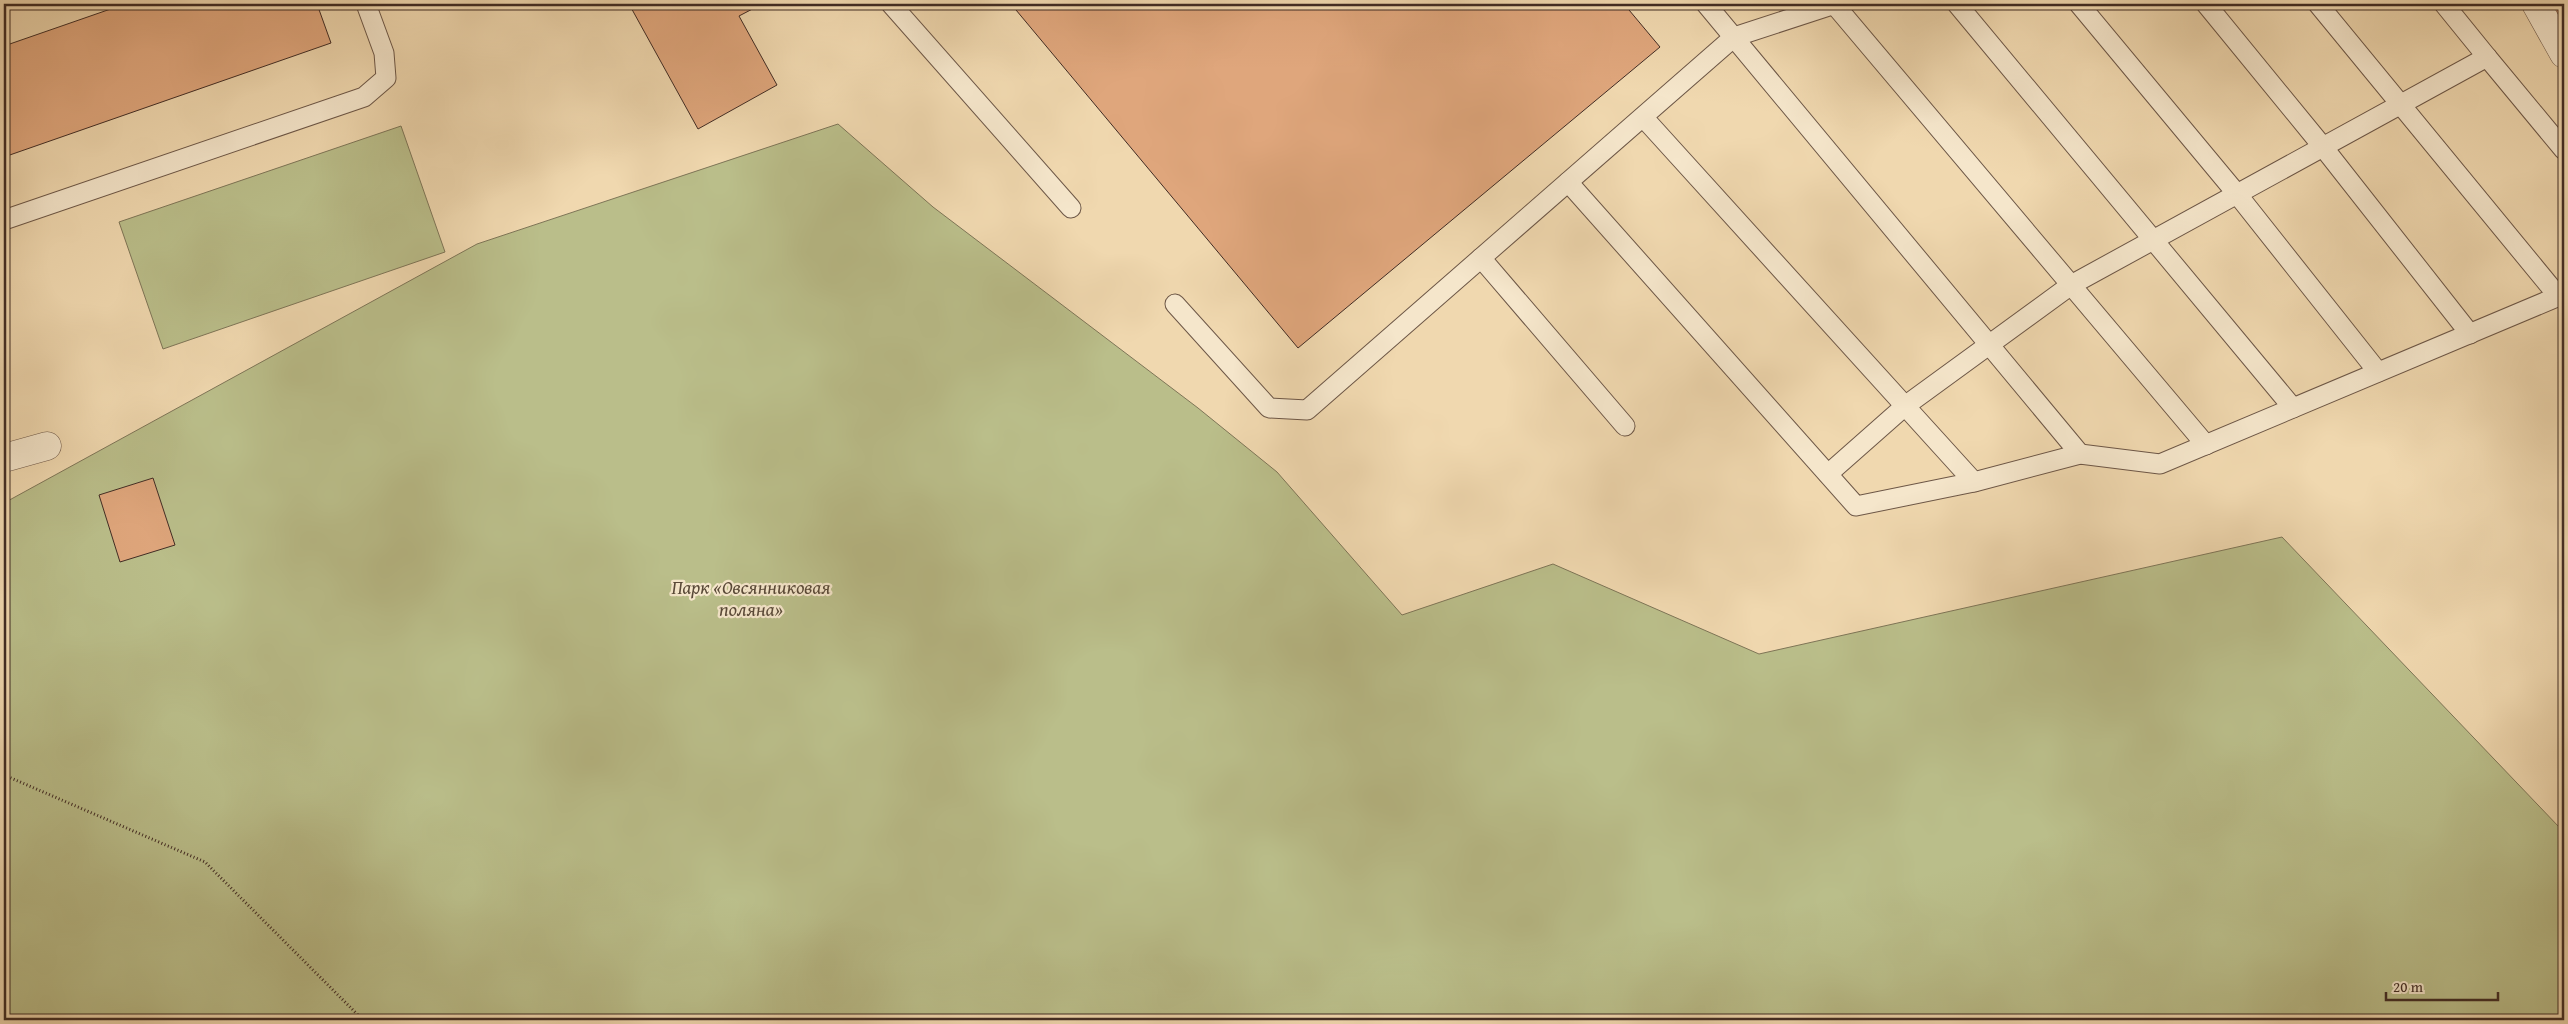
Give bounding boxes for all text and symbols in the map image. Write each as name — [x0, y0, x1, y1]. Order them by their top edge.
park label: Парк «Овсянниковая поляна» — [671, 573, 831, 623]
scale bar — [2386, 969, 2498, 1001]
text: 20 m — [2393, 976, 2424, 997]

